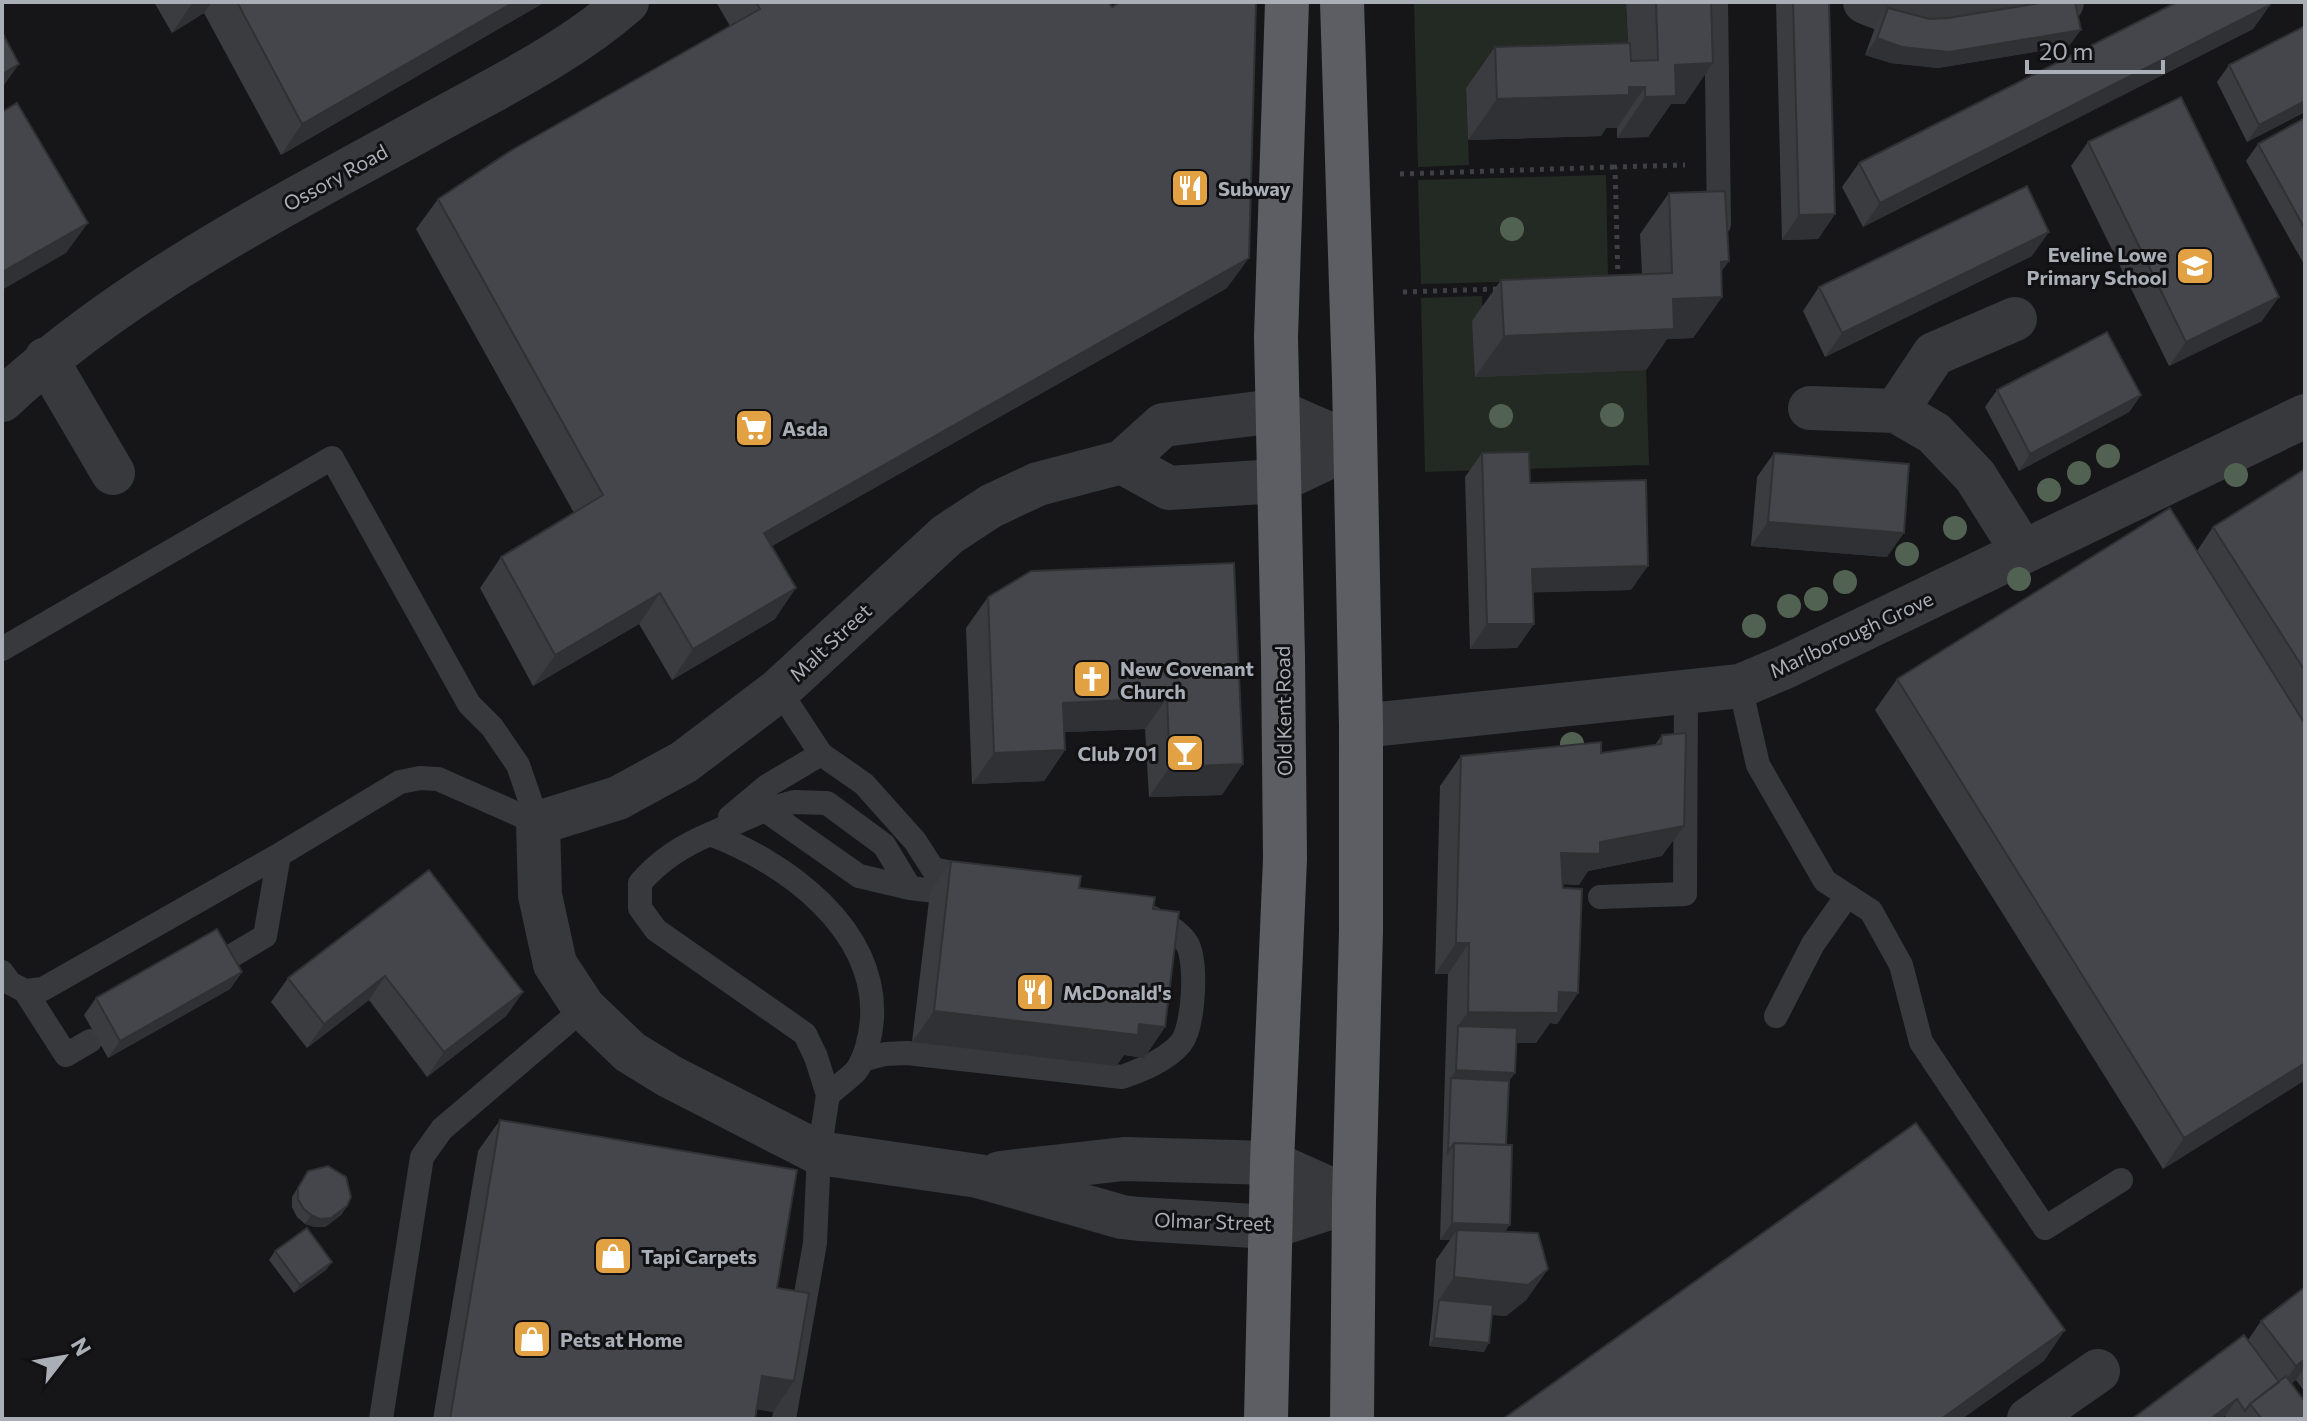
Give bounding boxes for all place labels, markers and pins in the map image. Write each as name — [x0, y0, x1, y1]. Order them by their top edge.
restaurant icon: Subway — [1169, 167, 1211, 209]
place label: Subway — [1218, 176, 1291, 200]
place label: Eveline Lowe Primary School — [2027, 242, 2167, 289]
school or university icon: Eveline Lowe Primary School — [2174, 245, 2216, 287]
supermarket icon: Asda — [733, 407, 775, 449]
place label: Asda — [782, 416, 828, 440]
place label: New Covenant Church — [1120, 656, 1254, 703]
church icon: New Covenant Church — [1071, 658, 1113, 700]
bar icon: Club 701 — [1164, 732, 1206, 774]
place label: Club 701 — [1078, 741, 1157, 765]
restaurant icon: McDonald's — [1014, 971, 1056, 1013]
place label: McDonald's — [1063, 980, 1172, 1004]
shop icon: Tapi Carpets — [592, 1235, 634, 1277]
place label: Tapi Carpets — [641, 1244, 757, 1268]
shop icon: Pets at Home — [511, 1318, 553, 1360]
place label: Pets at Home — [560, 1327, 683, 1351]

